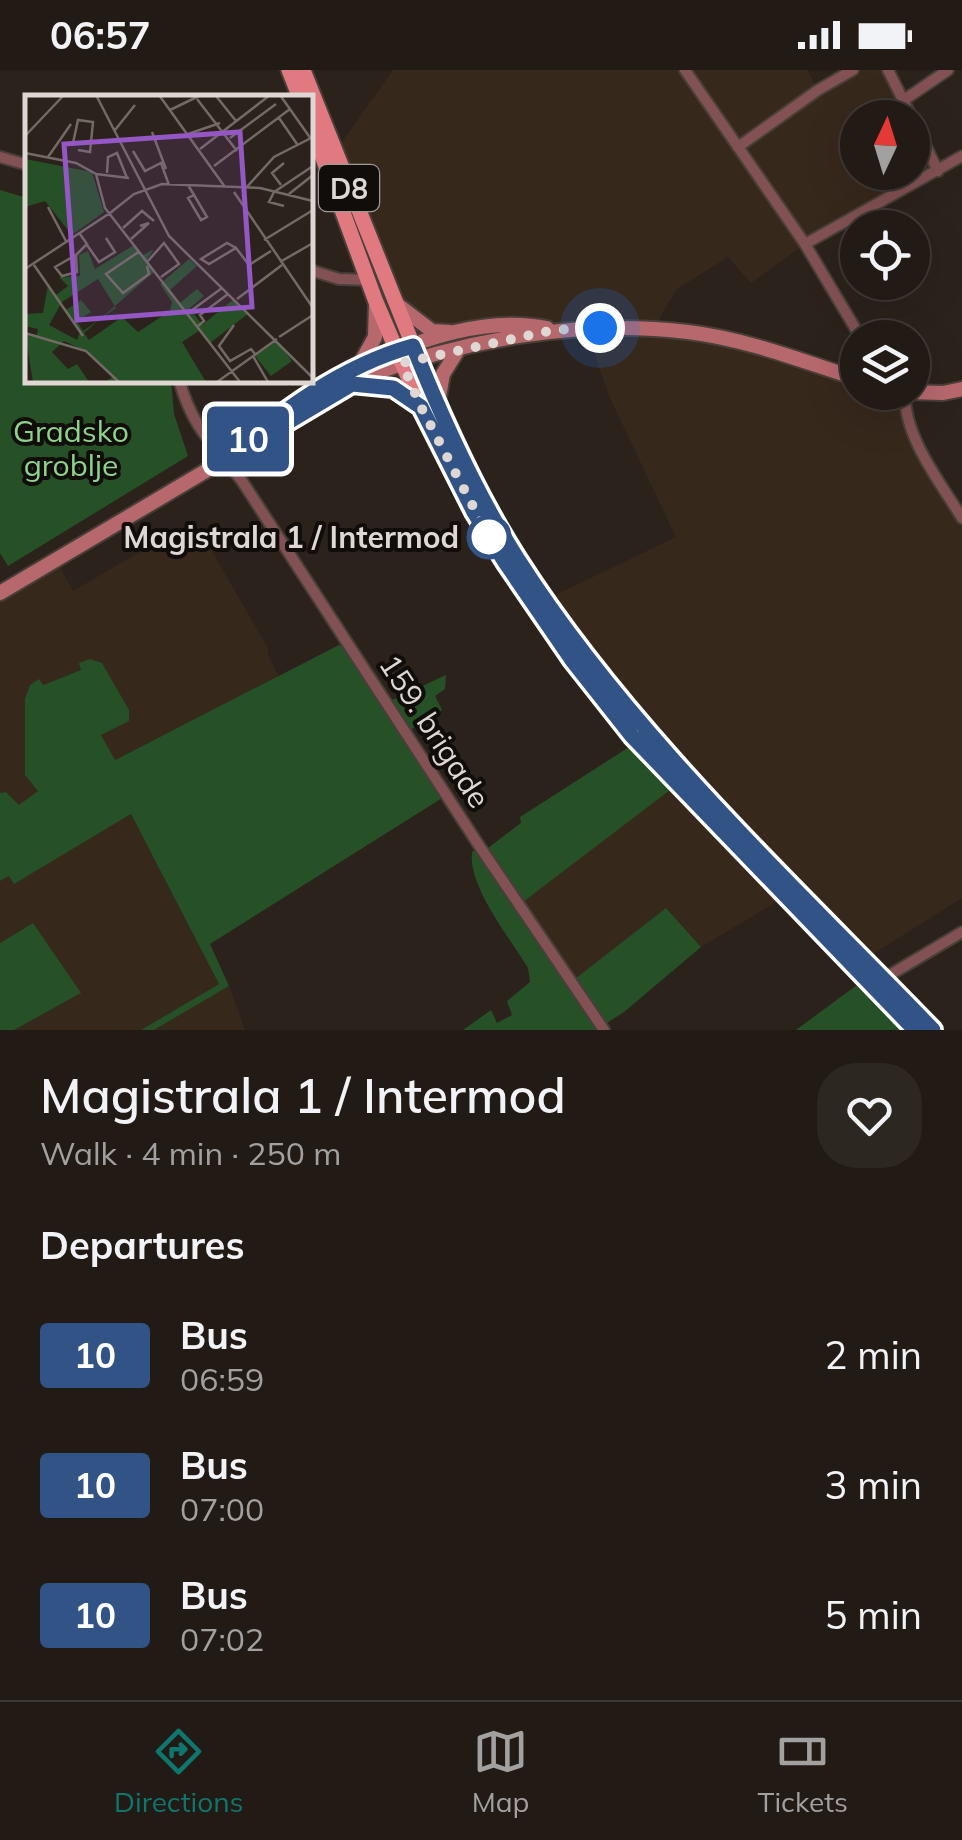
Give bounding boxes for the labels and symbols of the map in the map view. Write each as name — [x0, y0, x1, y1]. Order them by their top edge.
inset map — [25, 95, 312, 382]
north arrow — [840, 100, 930, 190]
road number: D8 — [319, 165, 379, 211]
your location — [575, 303, 625, 353]
line badge: 10 — [203, 406, 293, 472]
park label: Gradsko groblje — [13, 412, 129, 484]
marker: Magistrala 1 / Intermod — [468, 516, 510, 558]
place label: Magistrala 1 / Intermod — [123, 518, 459, 556]
street label: 159. brigade — [371, 647, 499, 815]

